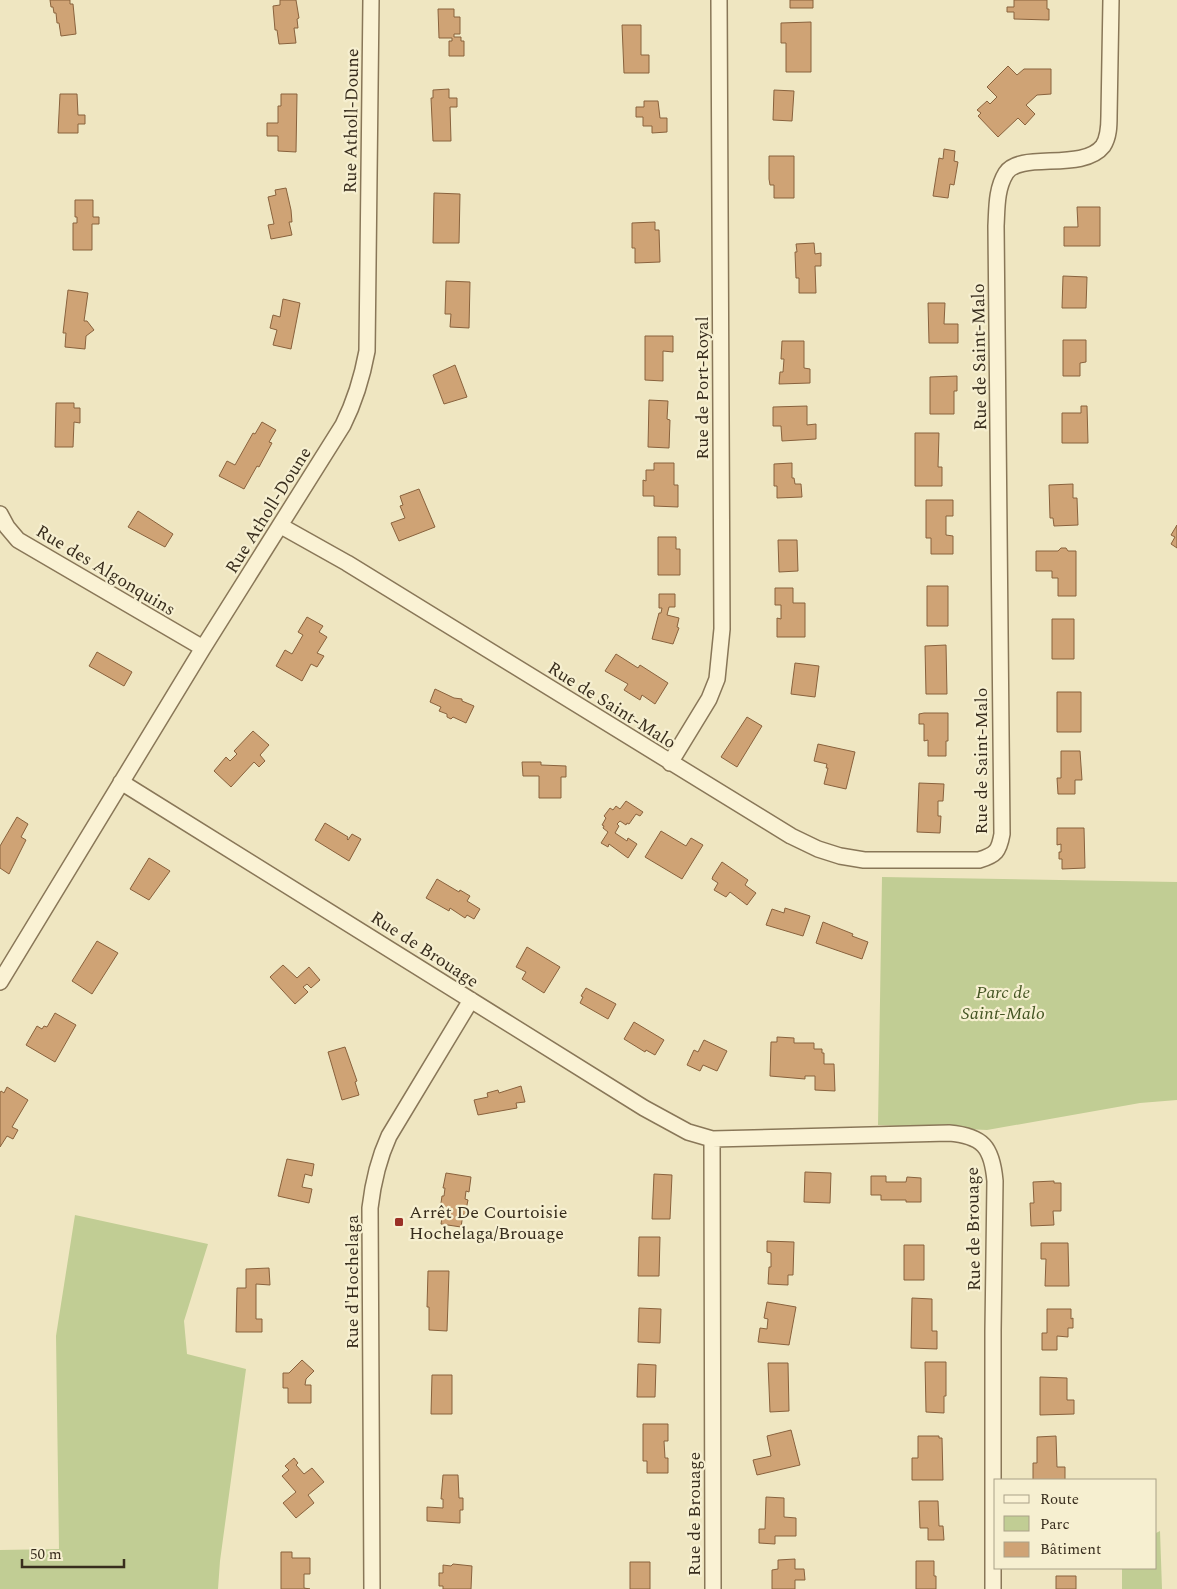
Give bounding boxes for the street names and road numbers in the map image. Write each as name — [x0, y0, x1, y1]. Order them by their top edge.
street label: Rue Atholl-Doune — [337, 48, 366, 194]
street label: Rue de Saint-Malo — [965, 283, 994, 431]
street label: Rue de Port-Royal — [689, 316, 716, 460]
street label: Rue Atholl-Doune — [219, 442, 318, 579]
street label: Rue des Algonquins — [31, 518, 181, 623]
street label: Rue de Saint-Malo — [542, 655, 681, 756]
street label: Rue de Saint-Malo — [968, 687, 995, 835]
street label: Rue de Brouage — [365, 904, 484, 995]
street label: Rue de Brouage — [959, 1167, 988, 1291]
street label: Rue d'Hochelaga — [339, 1215, 366, 1349]
street label: Rue de Brouage — [681, 1452, 708, 1576]

